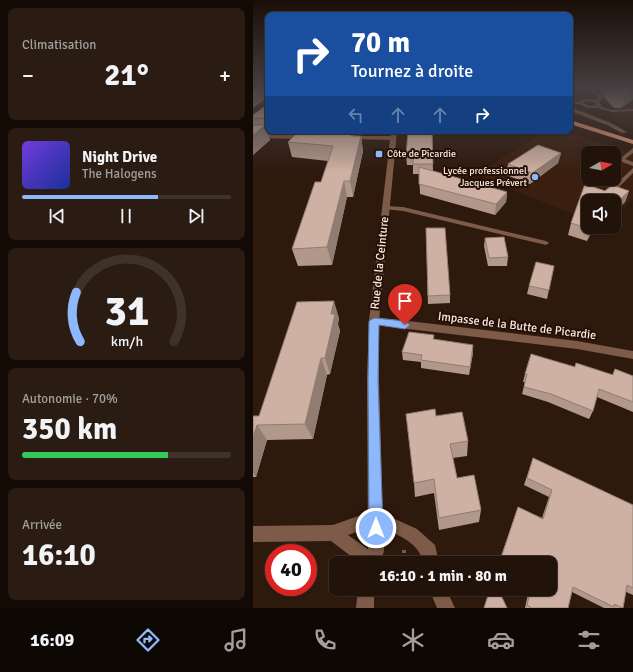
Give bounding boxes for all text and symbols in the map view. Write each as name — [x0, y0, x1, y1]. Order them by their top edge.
text: 70 m — [351, 26, 410, 60]
icon: right — [285, 28, 337, 80]
text: Climatisation — [22, 37, 96, 53]
text: 21° — [104, 57, 149, 94]
text: Tournez à droite — [351, 60, 473, 82]
text: − — [22, 62, 34, 89]
text: + — [219, 62, 231, 89]
icon: left — [345, 104, 367, 126]
icon: ahead — [387, 104, 409, 126]
icon: ahead — [429, 104, 451, 126]
icon: right — [471, 104, 493, 126]
north arrow — [581, 146, 621, 186]
map controls — [581, 146, 621, 234]
text: Night Drive — [82, 148, 157, 166]
place label: Côte de Picardie — [387, 148, 456, 160]
marker: Côte de Picardie — [374, 149, 384, 159]
place label: Lycée professionnel Jacques Prévert — [443, 165, 527, 189]
text: The Halogens — [82, 166, 157, 182]
marker: Lycée professionnel Jacques Prévert — [530, 172, 540, 182]
button: sound — [581, 194, 621, 234]
icon: previous — [46, 205, 68, 227]
icon: pause — [115, 205, 137, 227]
icon: next — [185, 205, 207, 227]
street label: Rue de la Ceinture — [368, 216, 392, 310]
pin — [388, 284, 422, 325]
text: 31 — [104, 286, 149, 337]
icon: arrive — [394, 290, 416, 312]
street label: Impasse de la Butte de Picardie — [437, 309, 597, 343]
text: km/h — [110, 333, 143, 350]
text: Autonomie · 70% — [22, 391, 118, 407]
text: 350 km — [22, 411, 117, 448]
position arrow — [355, 507, 397, 549]
text: Arrivée — [22, 517, 62, 533]
text: 16:10 — [22, 537, 96, 574]
speed limit sign: 40 — [265, 544, 317, 596]
text: 16:10 · 1 min · 80 m — [379, 567, 507, 585]
icon: directions — [134, 626, 162, 654]
icon: music — [222, 626, 250, 654]
icon: phone — [311, 626, 339, 654]
icon: climate — [399, 626, 427, 654]
icon: car — [487, 626, 515, 654]
icon: filters — [575, 626, 603, 654]
text: 16:09 — [30, 629, 74, 651]

